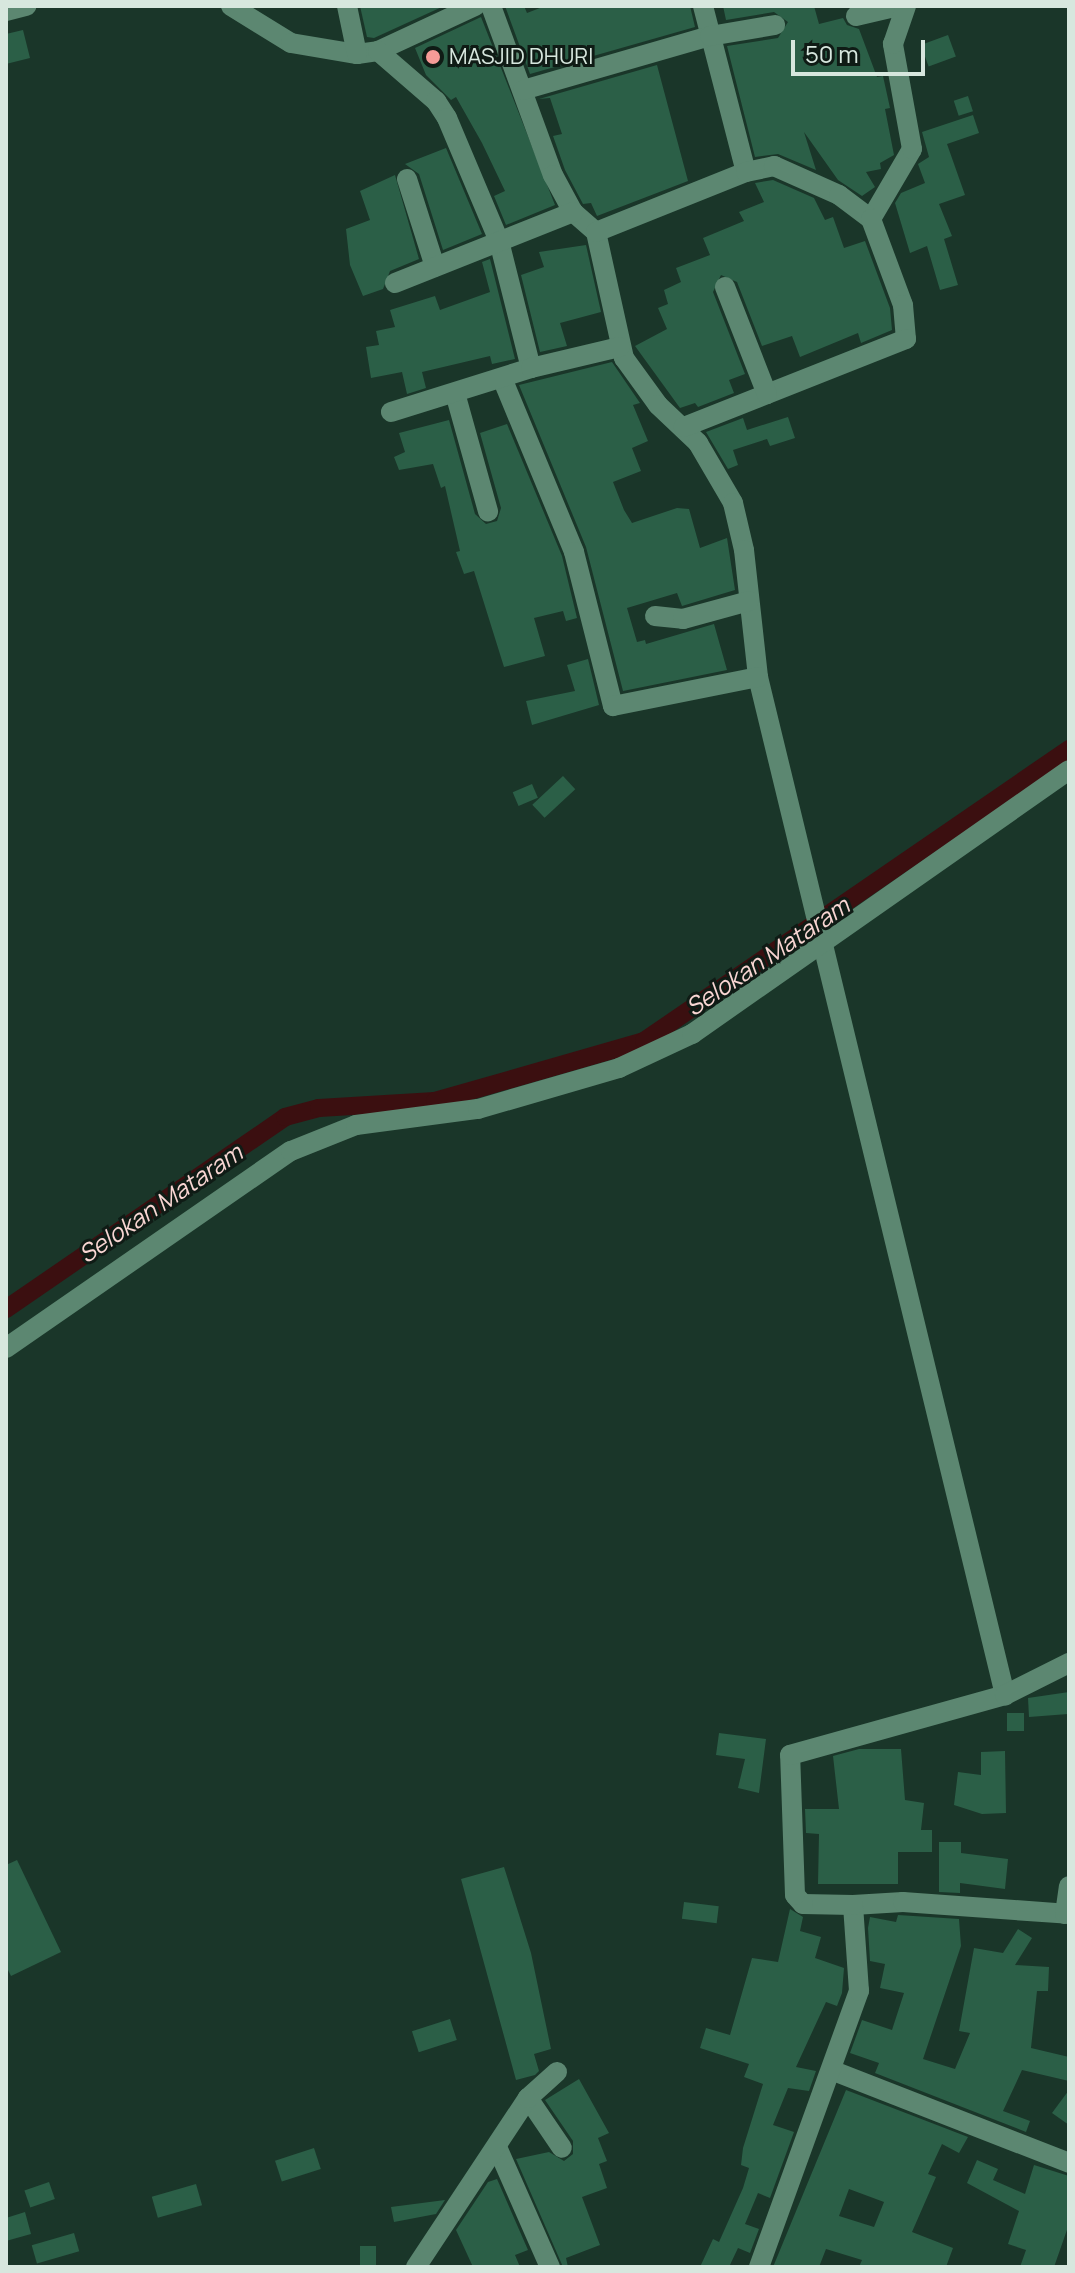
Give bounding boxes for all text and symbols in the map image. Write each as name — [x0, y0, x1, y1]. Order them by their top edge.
scale bar — [795, 24, 929, 74]
text: 50 m — [805, 37, 859, 70]
place label: MASJID DHURI — [449, 44, 593, 70]
marker: MASJID DHURI — [424, 48, 442, 66]
water label: Selokan Mataram — [680, 891, 854, 1021]
water label: Selokan Mataram — [73, 1138, 247, 1268]

